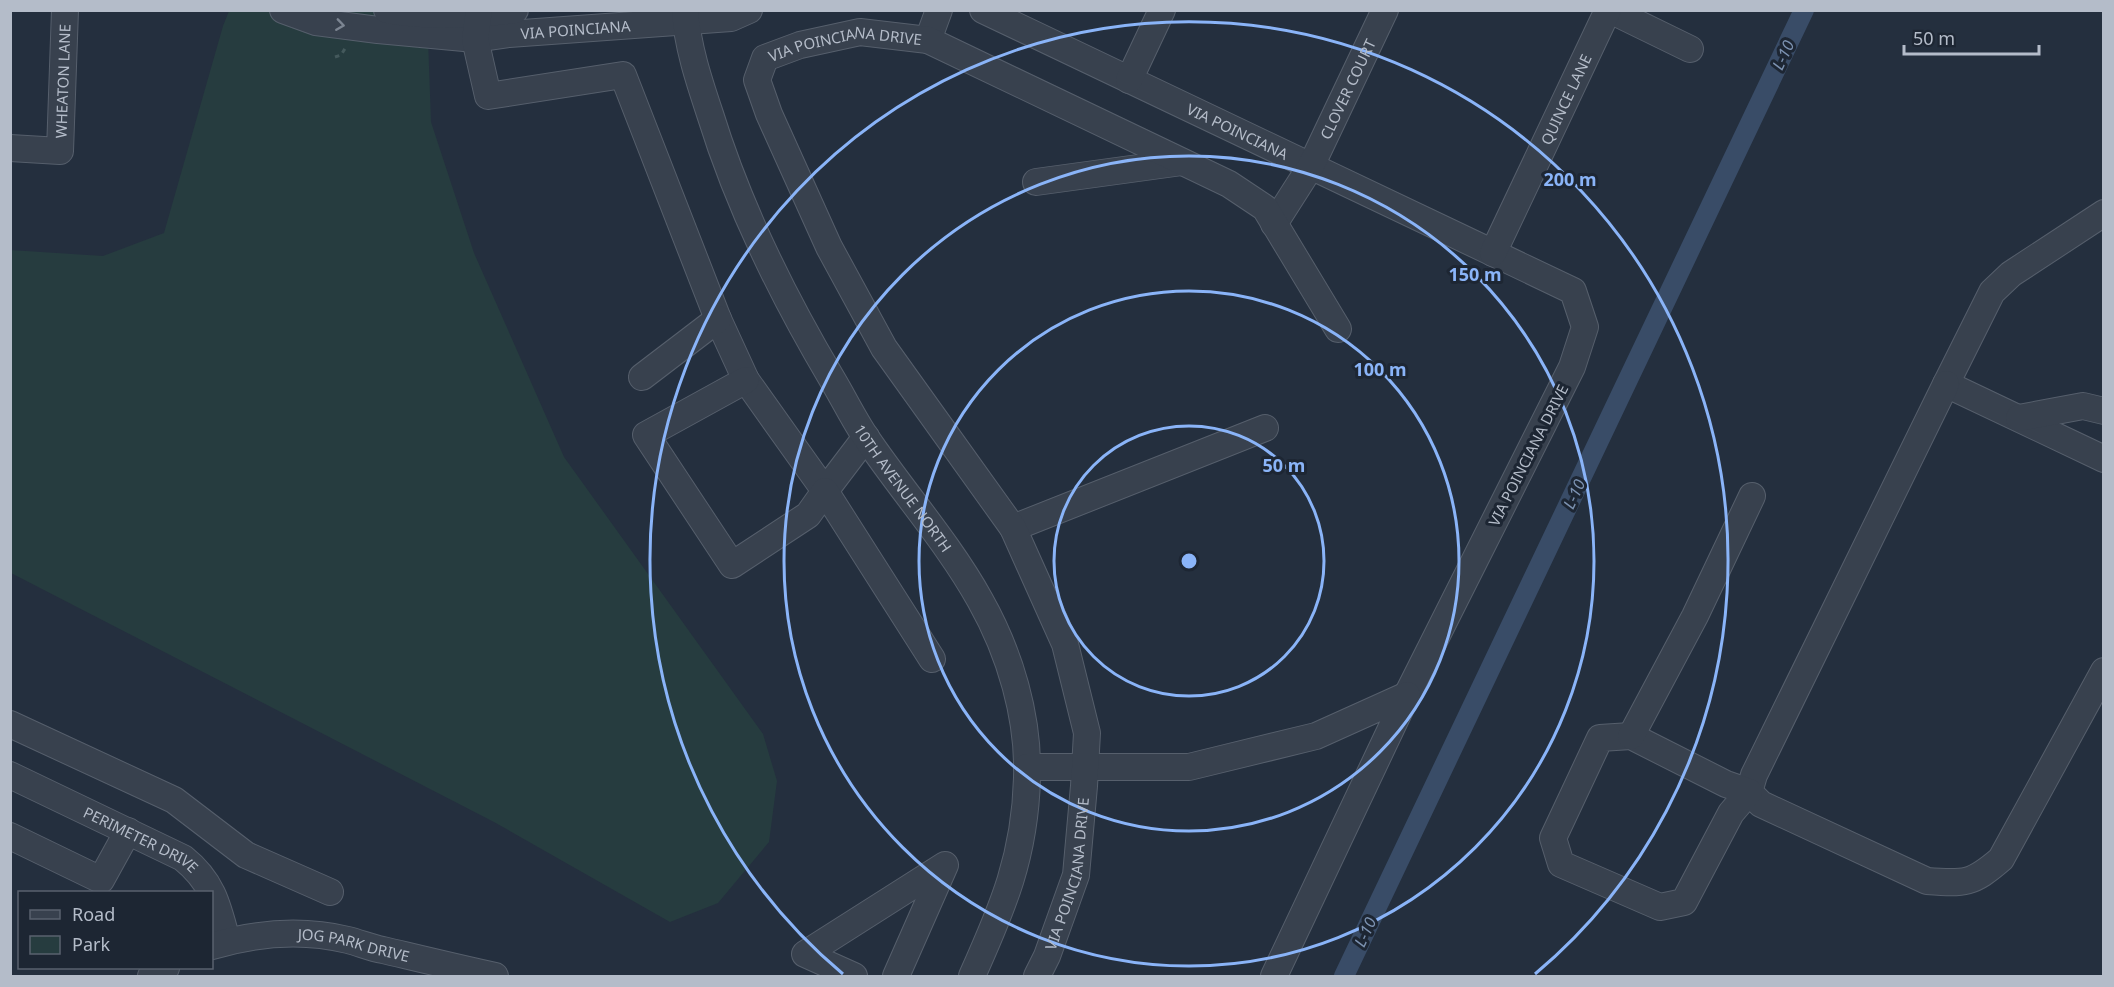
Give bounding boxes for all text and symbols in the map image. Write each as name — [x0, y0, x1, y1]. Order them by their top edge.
street label: VIA POINCIANA — [520, 15, 631, 43]
one-way arrow — [335, 18, 344, 30]
scale bar — [1904, 18, 2039, 56]
street label: VIA POINCIANA DRIVE — [765, 21, 923, 66]
street label: WHEATON LANE — [50, 24, 74, 139]
text: 50 m — [1913, 26, 1955, 50]
street label: CLOVER COURT — [1315, 35, 1380, 142]
water label: L-10 — [1767, 36, 1799, 73]
street label: QUINCE LANE — [1536, 51, 1596, 148]
street label: VIA POINCIANA — [1184, 99, 1292, 164]
text: 200 m — [1543, 167, 1597, 191]
text: 150 m — [1448, 262, 1502, 286]
text: 100 m — [1353, 357, 1407, 381]
street label: VIA POINCIANA DRIVE — [1484, 381, 1572, 529]
street label: 10TH AVENUE NORTH — [850, 420, 957, 556]
text: 50 m — [1263, 453, 1305, 477]
water label: L-10 — [1558, 475, 1590, 512]
centre of rings — [1179, 551, 1199, 571]
street label: VIA POINCIANA DRIVE — [1040, 796, 1093, 953]
street label: PERIMETER DRIVE — [80, 802, 203, 877]
legend — [18, 891, 213, 969]
text: Road — [72, 902, 115, 926]
water label: L-10 — [1349, 913, 1381, 950]
street label: JOG PARK DRIVE — [296, 924, 412, 966]
text: Park — [72, 932, 110, 956]

